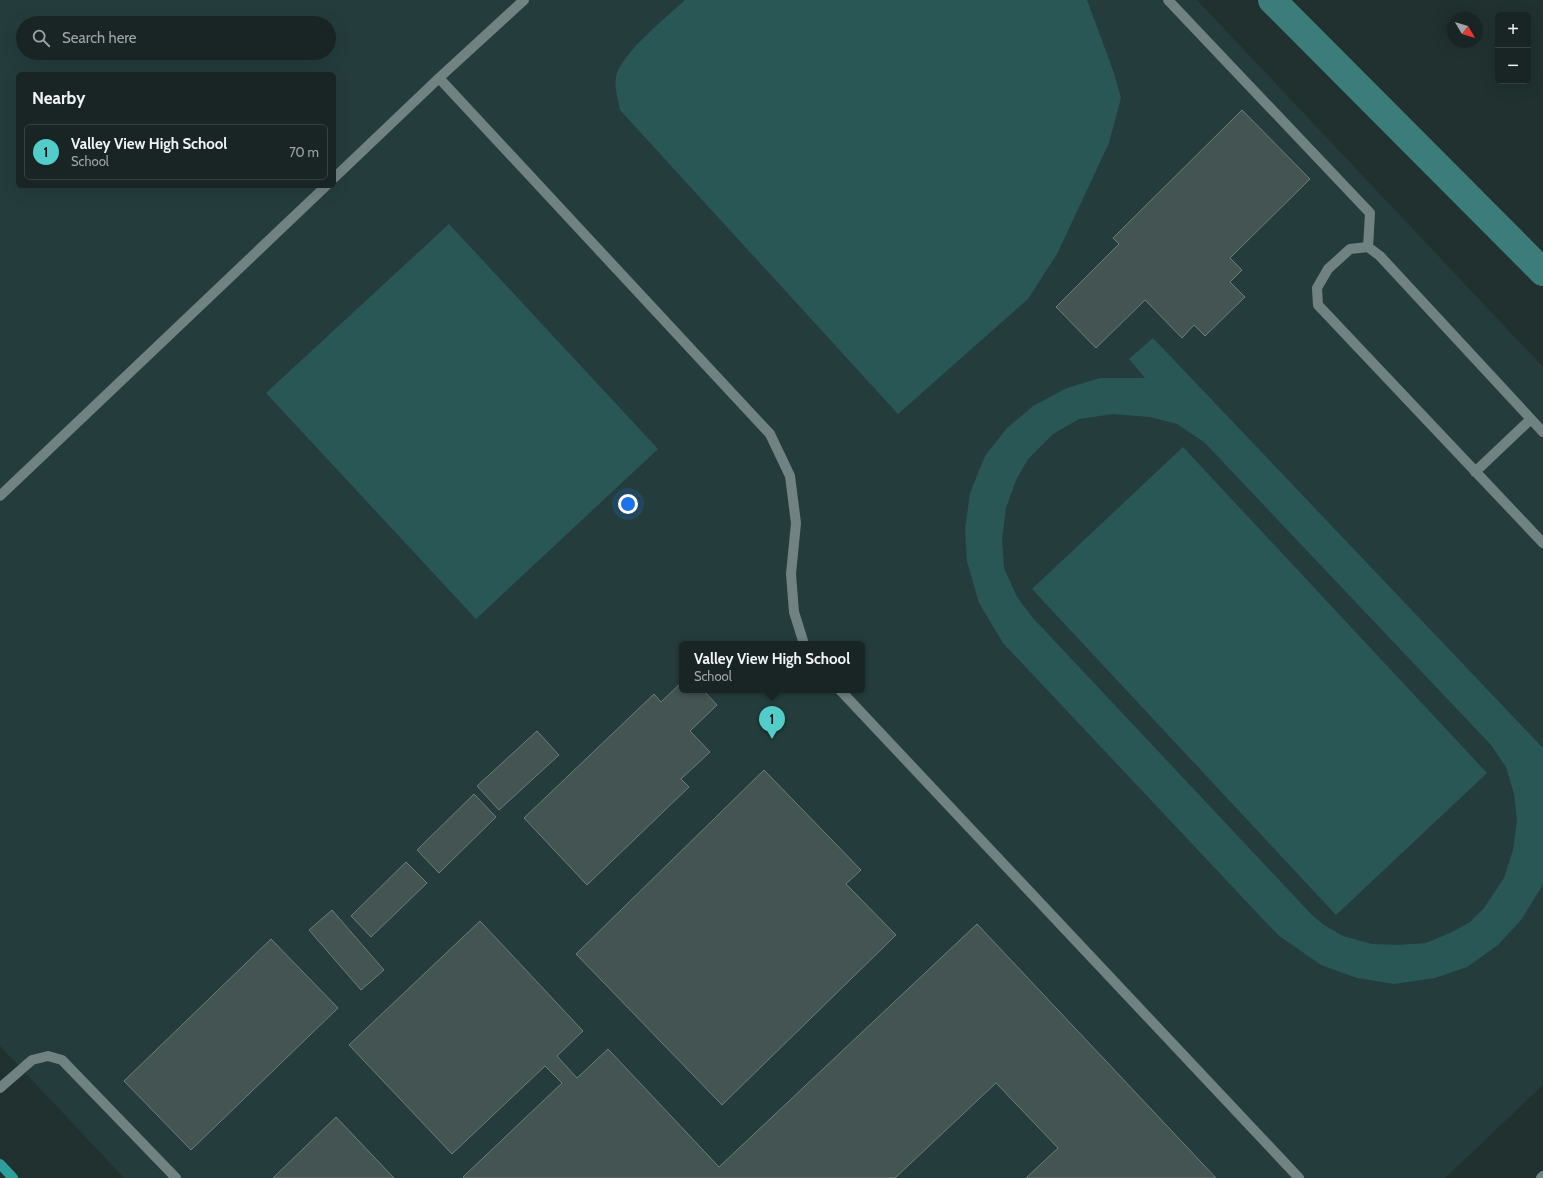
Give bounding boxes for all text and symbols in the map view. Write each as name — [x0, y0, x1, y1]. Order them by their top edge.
north arrow — [1447, 12, 1483, 48]
map controls — [1495, 12, 1531, 84]
button: + — [1495, 12, 1531, 48]
search box — [16, 16, 336, 60]
icon: search — [30, 27, 52, 49]
text: Search here — [62, 29, 137, 47]
button: − — [1495, 48, 1531, 84]
text: Nearby — [32, 88, 85, 108]
text: Valley View High School — [71, 135, 227, 153]
text: 1 — [44, 144, 48, 160]
text: 70 m — [289, 144, 319, 160]
text: School — [71, 153, 109, 169]
your location — [618, 494, 638, 514]
popup — [679, 641, 865, 693]
text: Valley View High School — [694, 650, 850, 668]
text: School — [694, 668, 732, 684]
pin: 1 — [759, 706, 785, 739]

